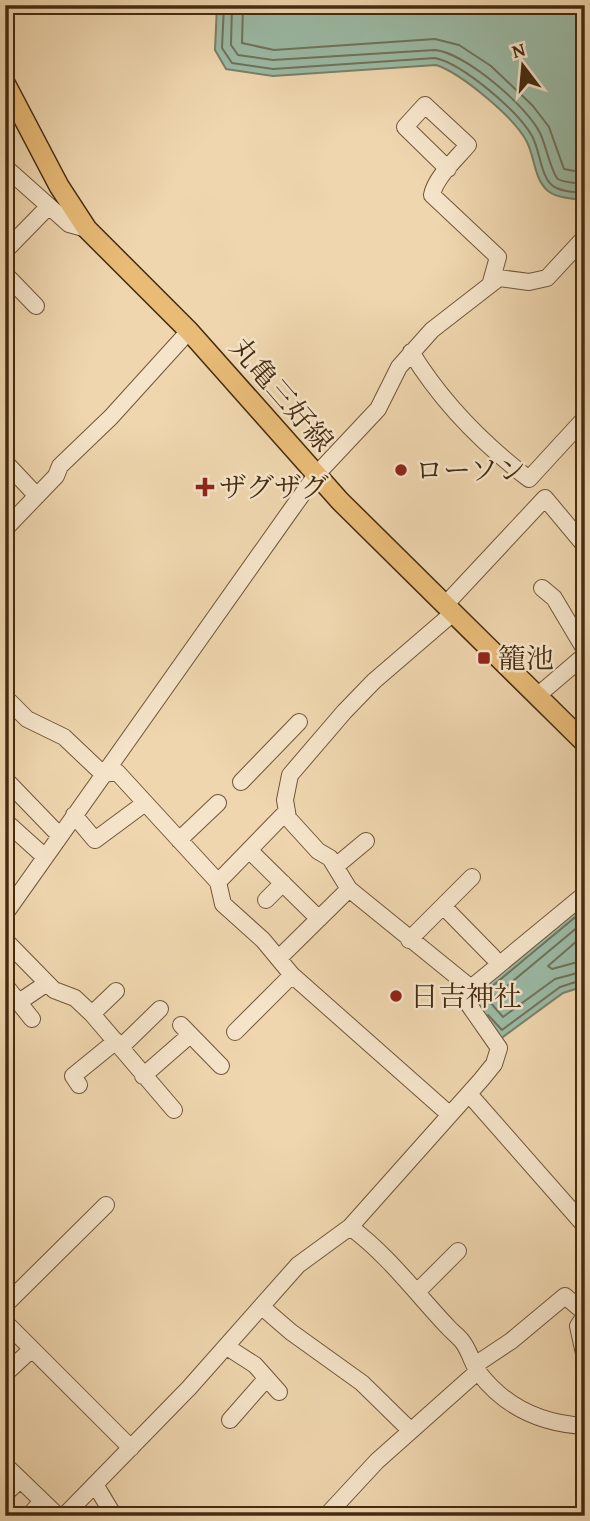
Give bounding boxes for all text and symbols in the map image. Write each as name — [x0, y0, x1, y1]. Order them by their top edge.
north arrow — [489, 32, 558, 102]
text: N — [508, 34, 529, 65]
street label: 丸亀三好線 — [221, 327, 344, 460]
place label: ローソン — [415, 449, 526, 490]
marker: ローソン — [393, 462, 409, 478]
place label: ザグザグ — [219, 466, 329, 507]
marker: ザグザグ — [197, 479, 213, 495]
place label: 籠池 — [498, 637, 554, 678]
marker: 籠池 — [476, 650, 492, 666]
place label: 日吉神社 — [410, 975, 522, 1016]
marker: 日吉神社 — [388, 988, 404, 1004]

